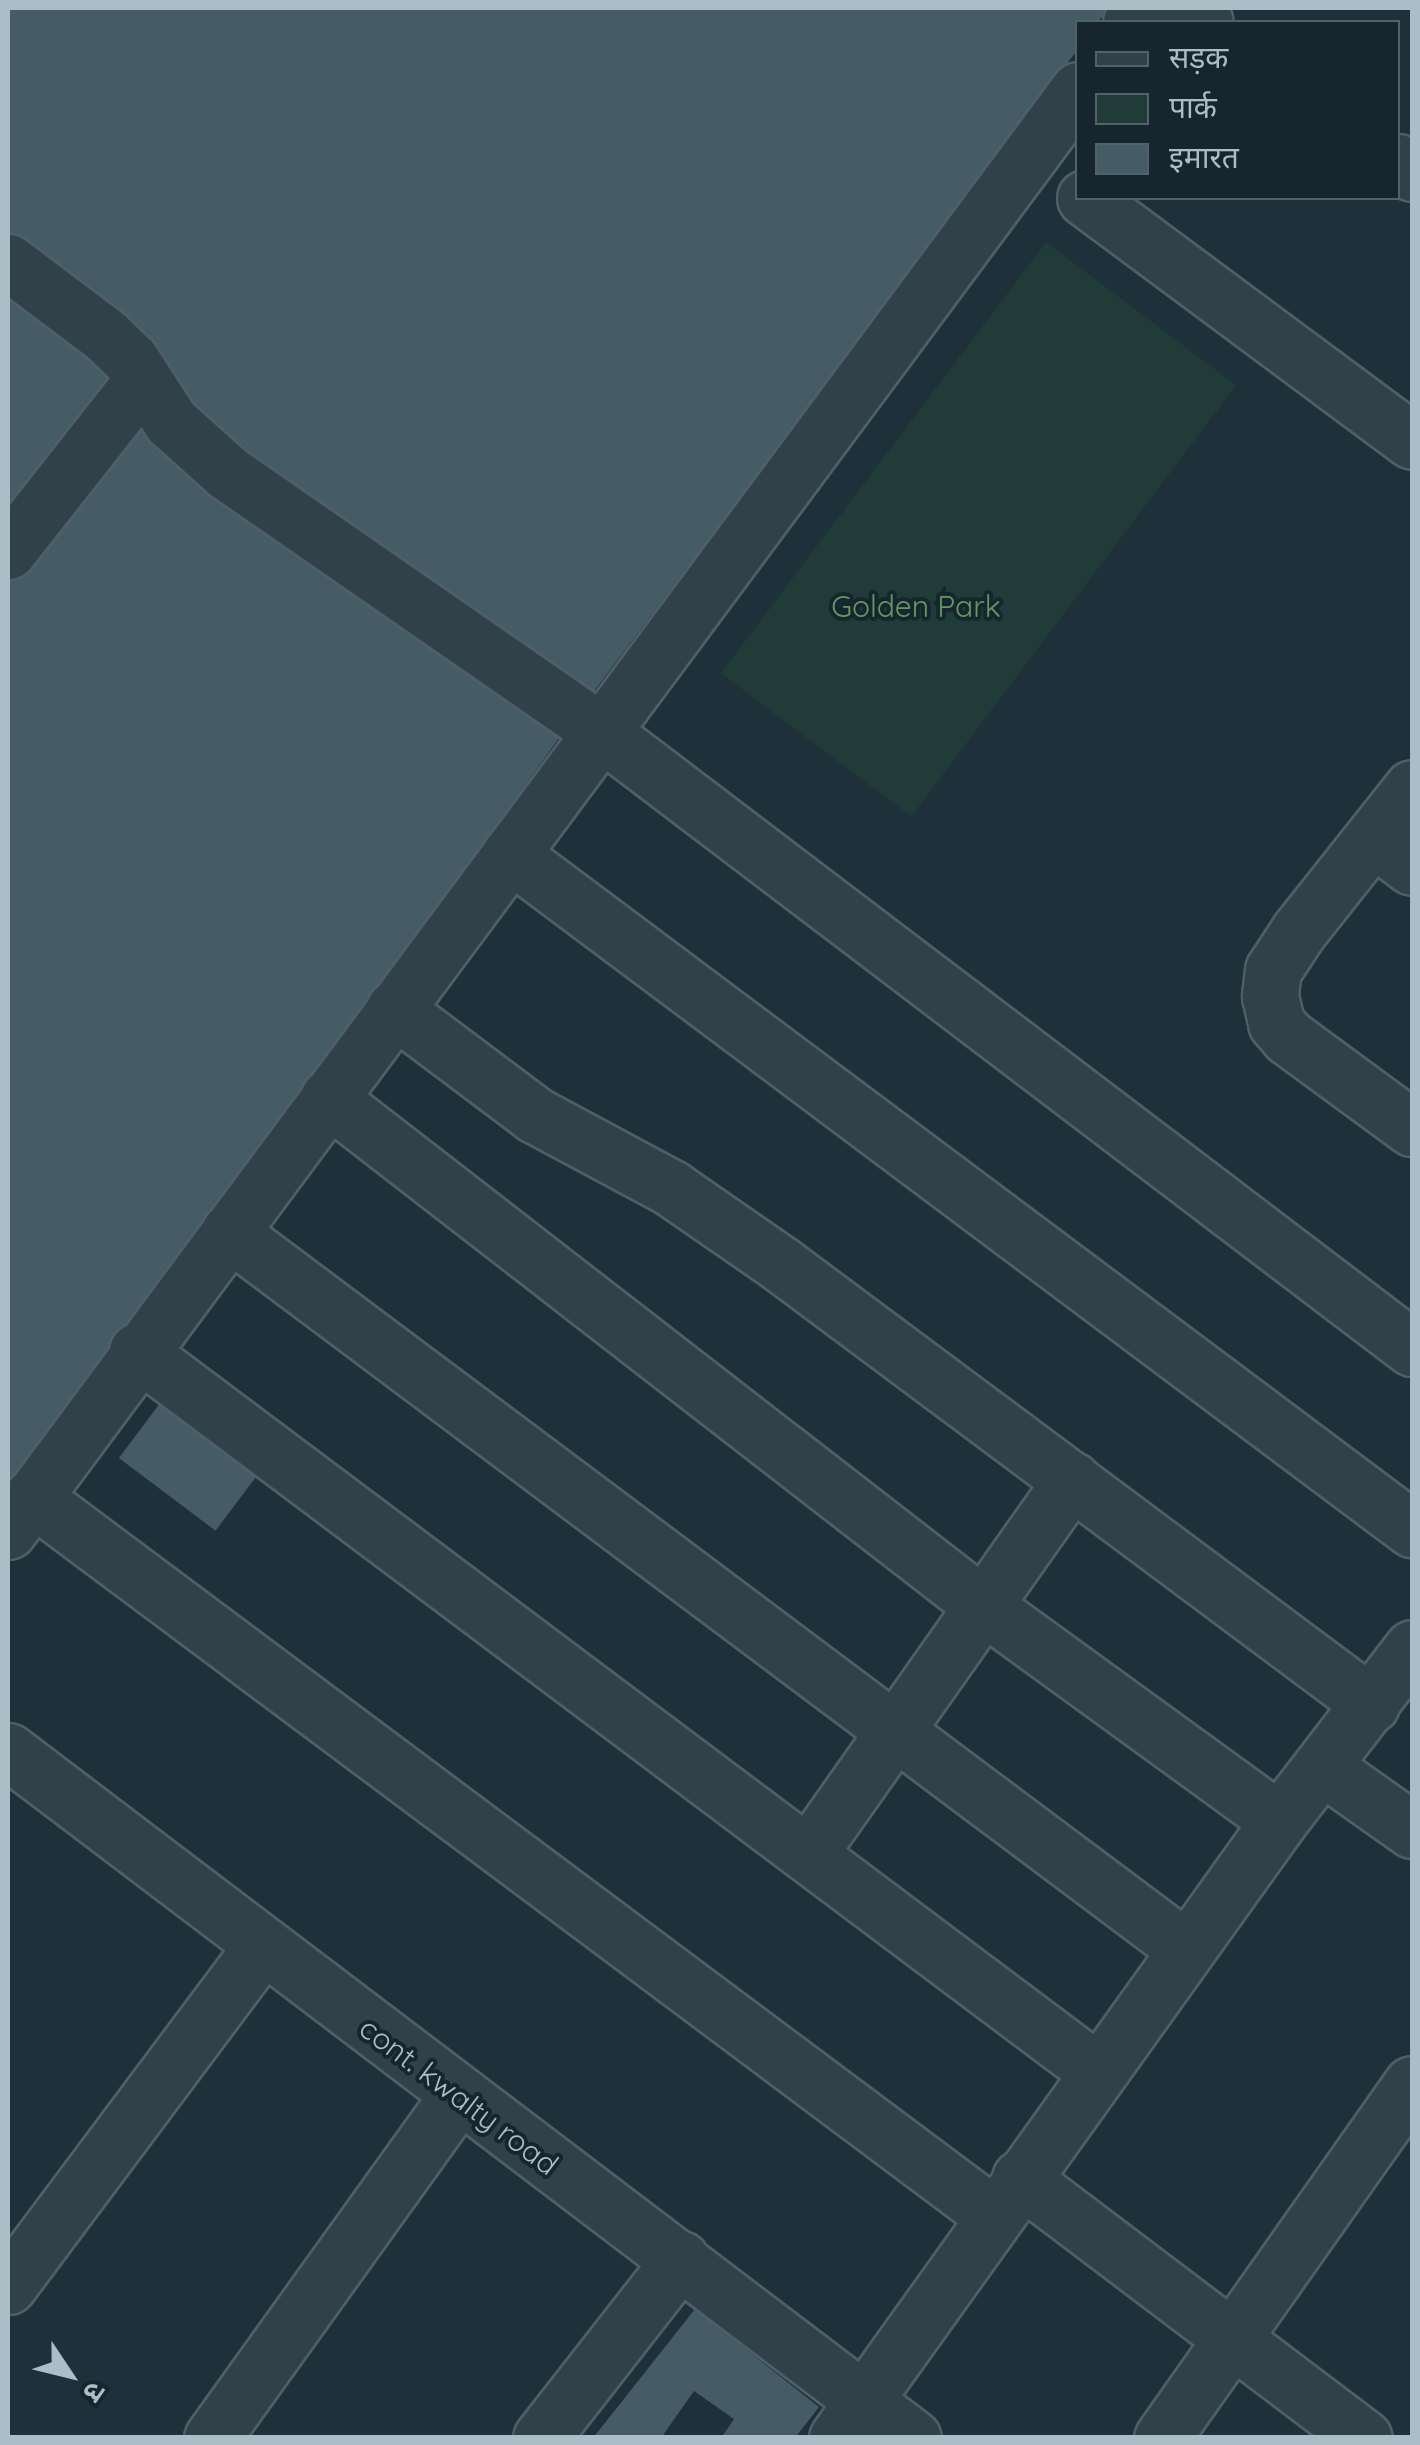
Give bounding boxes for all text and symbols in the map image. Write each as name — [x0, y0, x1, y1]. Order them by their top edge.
legend — [1075, 20, 1400, 200]
text: सड़क — [1169, 38, 1228, 76]
text: पार्क — [1169, 88, 1217, 126]
text: इमारत — [1169, 138, 1239, 176]
park label: Golden Park — [831, 588, 1001, 624]
street label: cont. kwalty road — [353, 2010, 565, 2182]
north arrow — [20, 2325, 120, 2425]
text: उ — [76, 2376, 114, 2409]

